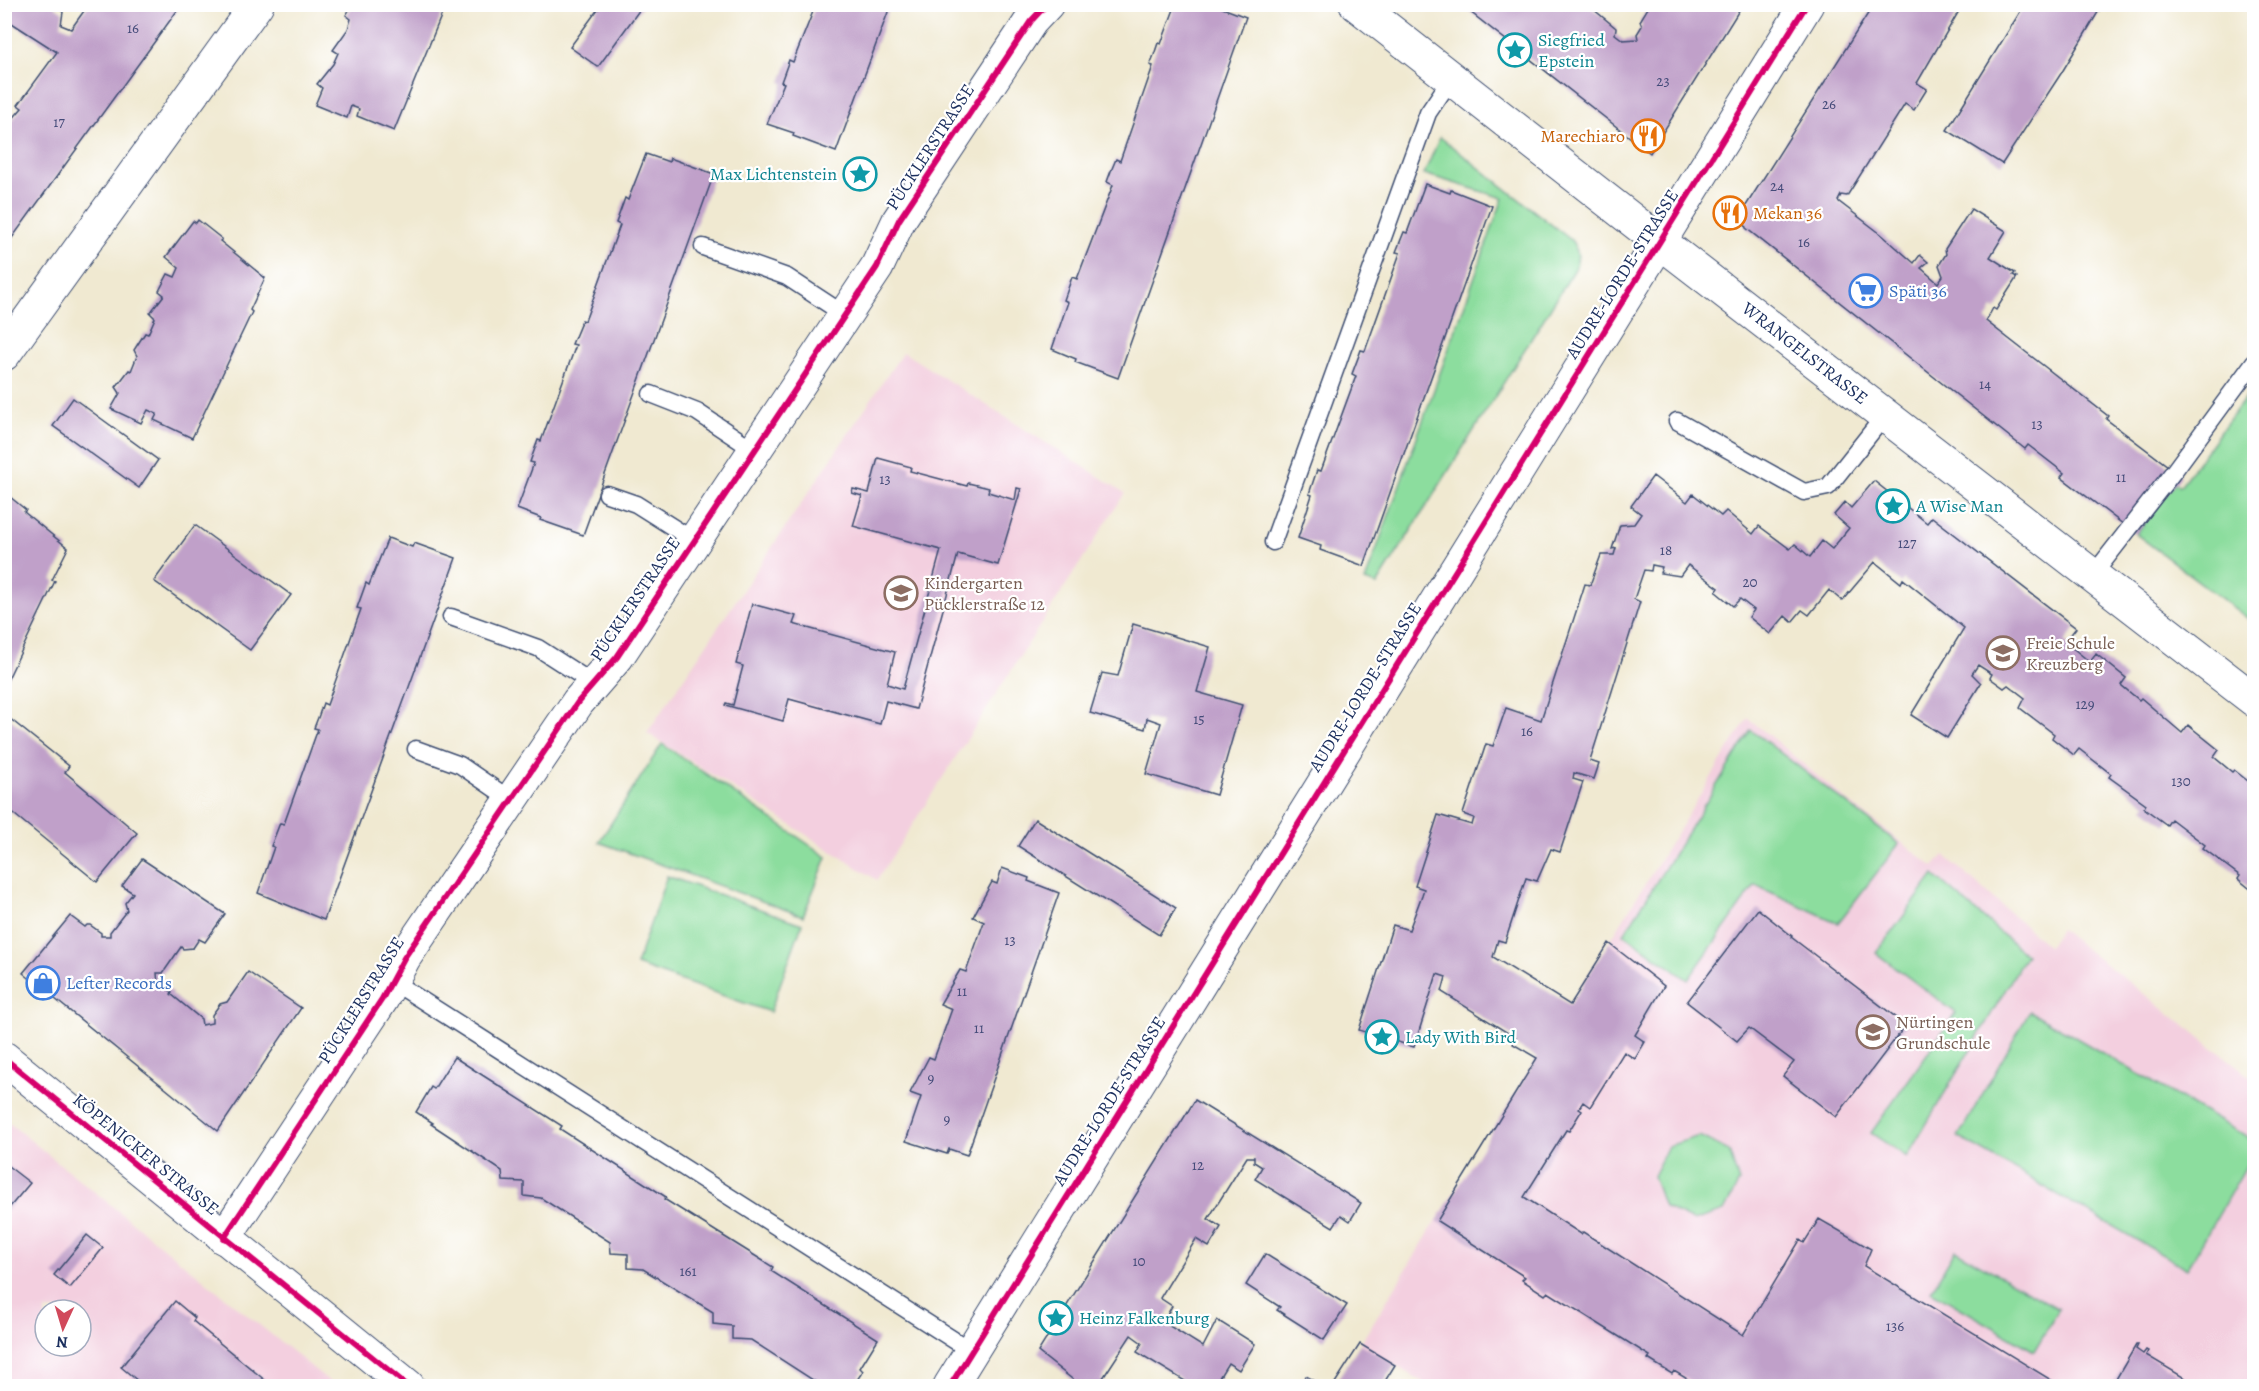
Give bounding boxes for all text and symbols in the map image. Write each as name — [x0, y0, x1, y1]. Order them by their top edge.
house number: 16 — [127, 18, 139, 38]
place label: Siegfried Epstein — [1538, 28, 1605, 73]
place icon: Siegfried Epstein — [1497, 32, 1533, 68]
house number: 23 — [1656, 71, 1670, 91]
street label: PÜCKLERSTRASSE — [880, 79, 980, 215]
house number: 26 — [1822, 94, 1836, 114]
house number: 17 — [53, 112, 65, 132]
restaurant icon: Marechiaro — [1630, 118, 1666, 154]
place label: Marechiaro — [1540, 124, 1625, 148]
place icon: Max Lichtenstein — [842, 156, 878, 192]
place label: Max Lichtenstein — [710, 162, 837, 186]
house number: 24 — [1770, 176, 1784, 196]
street label: AUDRE-LORDE-STRASSE — [1560, 185, 1684, 364]
restaurant icon: Mekan 36 — [1712, 195, 1748, 231]
place label: Mekan 36 — [1753, 201, 1822, 225]
house number: 16 — [1798, 232, 1810, 252]
supermarket icon: Späti 36 — [1848, 273, 1884, 309]
place label: Späti 36 — [1889, 279, 1947, 303]
street label: WRANGELSTRASSE — [1736, 296, 1873, 410]
house number: 14 — [1979, 374, 1991, 394]
house number: 13 — [2031, 414, 2043, 434]
house number: 11 — [2116, 467, 2126, 487]
house number: 13 — [879, 469, 891, 489]
place icon: A Wise Man — [1875, 488, 1911, 524]
place label: A Wise Man — [1915, 494, 2004, 518]
street label: PÜCKLERSTRASSE — [584, 532, 686, 666]
house number: 127 — [1898, 533, 1917, 553]
house number: 18 — [1660, 540, 1672, 560]
place label: Kindergarten Pücklerstraße 12 — [924, 571, 1045, 616]
house number: 20 — [1742, 572, 1758, 592]
school or university icon: Kindergarten Pücklerstraße 12 — [883, 575, 919, 611]
street label: AUDRE-LORDE-STRASSE — [1303, 598, 1427, 777]
place label: Freie Schule Kreuzberg — [2026, 631, 2115, 676]
school or university icon: Freie Schule Kreuzberg — [1985, 635, 2021, 671]
house number: 129 — [2075, 694, 2095, 714]
house number: 15 — [1193, 709, 1205, 729]
house number: 16 — [1521, 721, 1533, 741]
house number: 130 — [2171, 771, 2191, 791]
house number: 13 — [1004, 930, 1016, 950]
street label: PÜCKLERSTRASSE — [312, 932, 410, 1068]
shop icon: Lefter Records — [25, 965, 61, 1001]
place label: Lefter Records — [66, 971, 172, 995]
house number: 11 — [957, 981, 967, 1001]
place label: Nürtingen Grundschule — [1896, 1010, 1990, 1055]
street label: AUDRE-LORDE-STRASSE — [1047, 1012, 1171, 1191]
school or university icon: Nürtingen Grundschule — [1855, 1014, 1891, 1050]
house number: 11 — [974, 1018, 984, 1038]
place icon: Lady With Bird — [1364, 1019, 1400, 1055]
place label: Lady With Bird — [1405, 1025, 1516, 1049]
house number: 9 — [928, 1068, 935, 1088]
street label: KÖPENICKER STRASSE — [68, 1087, 224, 1221]
house number: 9 — [944, 1109, 951, 1129]
house number: 12 — [1192, 1155, 1204, 1175]
house number: 10 — [1132, 1251, 1146, 1271]
house number: 161 — [679, 1261, 697, 1281]
north arrow — [33, 1298, 93, 1358]
place icon: Heinz Falkenburg — [1038, 1300, 1074, 1336]
place label: Heinz Falkenburg — [1079, 1306, 1210, 1330]
house number: 136 — [1886, 1316, 1904, 1336]
text: N — [55, 1331, 69, 1353]

